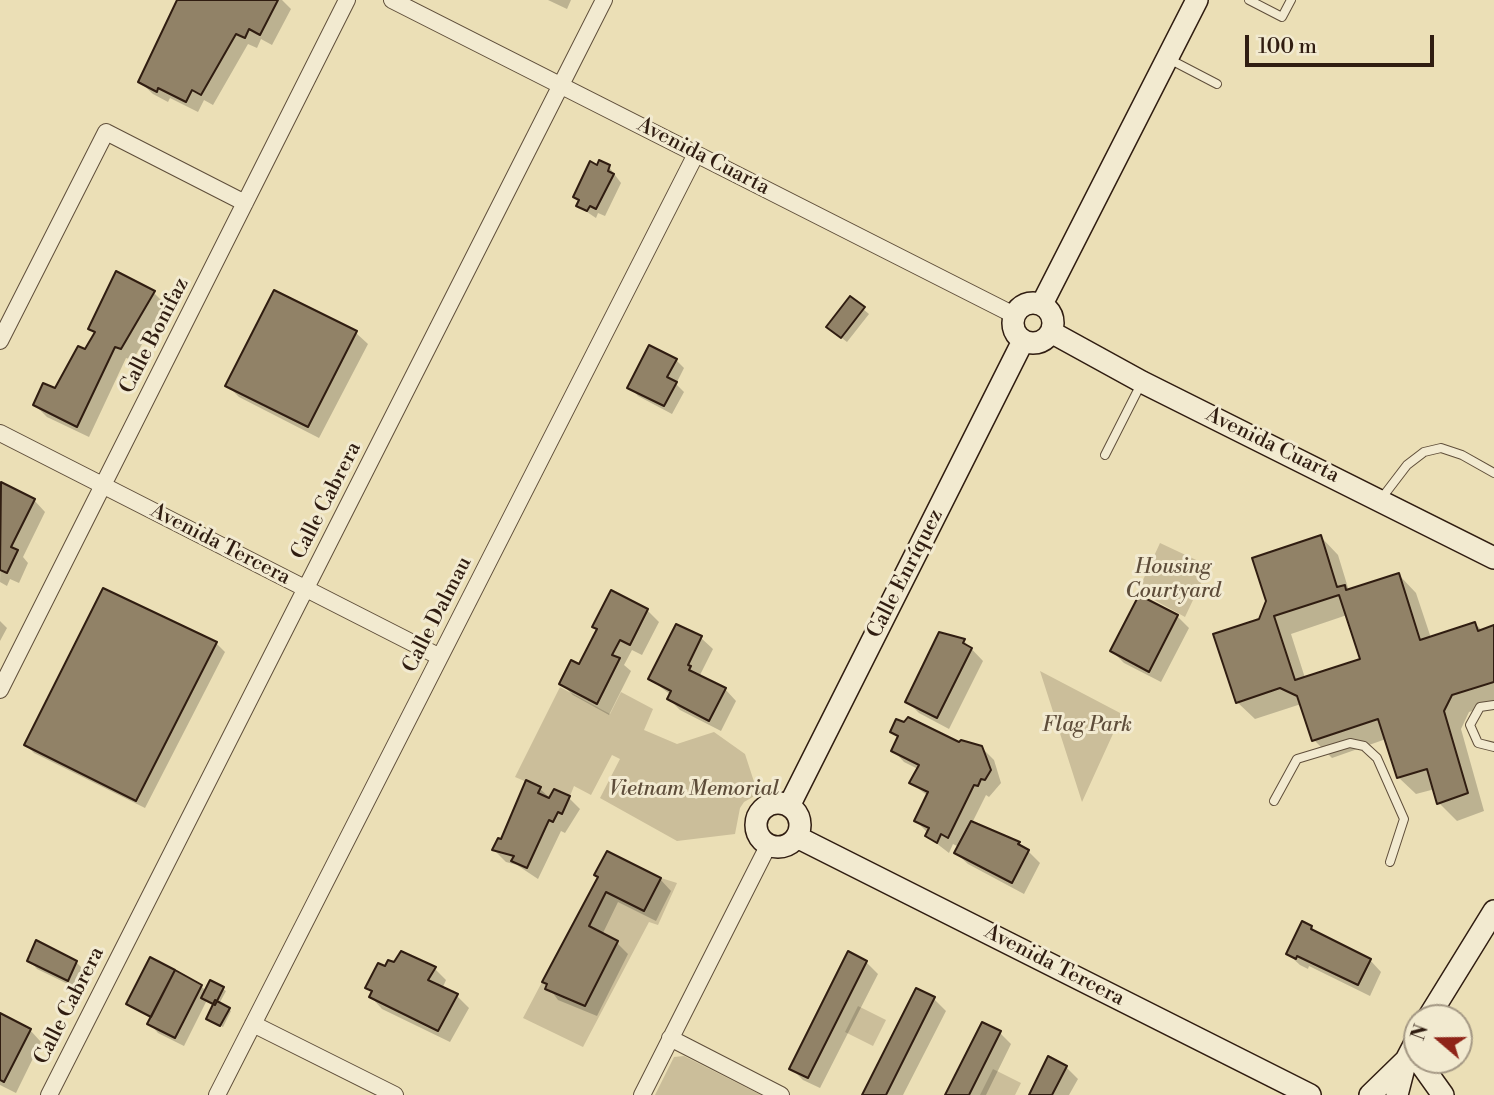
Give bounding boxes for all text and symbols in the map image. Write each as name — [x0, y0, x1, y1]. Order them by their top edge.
scale bar — [1249, 21, 1438, 65]
text: 100 m — [1258, 34, 1317, 60]
street label: Avenida Cuarta — [632, 113, 774, 201]
street label: Calle Bonifaz — [115, 274, 195, 398]
street label: Avenida Cuarta — [1201, 403, 1343, 489]
street label: Calle Cabrera — [287, 438, 367, 564]
street label: Avenida Tercera — [146, 499, 294, 591]
street label: Calle Enríquez — [863, 505, 949, 643]
street label: Calle Dalmau — [398, 553, 478, 677]
park label: Housing Courtyard — [1125, 555, 1221, 605]
park label: Flag Park — [1042, 713, 1132, 739]
park label: Vietnam Memorial — [609, 777, 779, 803]
street label: Avenida Tercera — [980, 920, 1128, 1012]
street label: Calle Cabrera — [30, 943, 110, 1069]
north arrow — [1403, 1004, 1473, 1074]
text: N — [1406, 1021, 1434, 1044]

